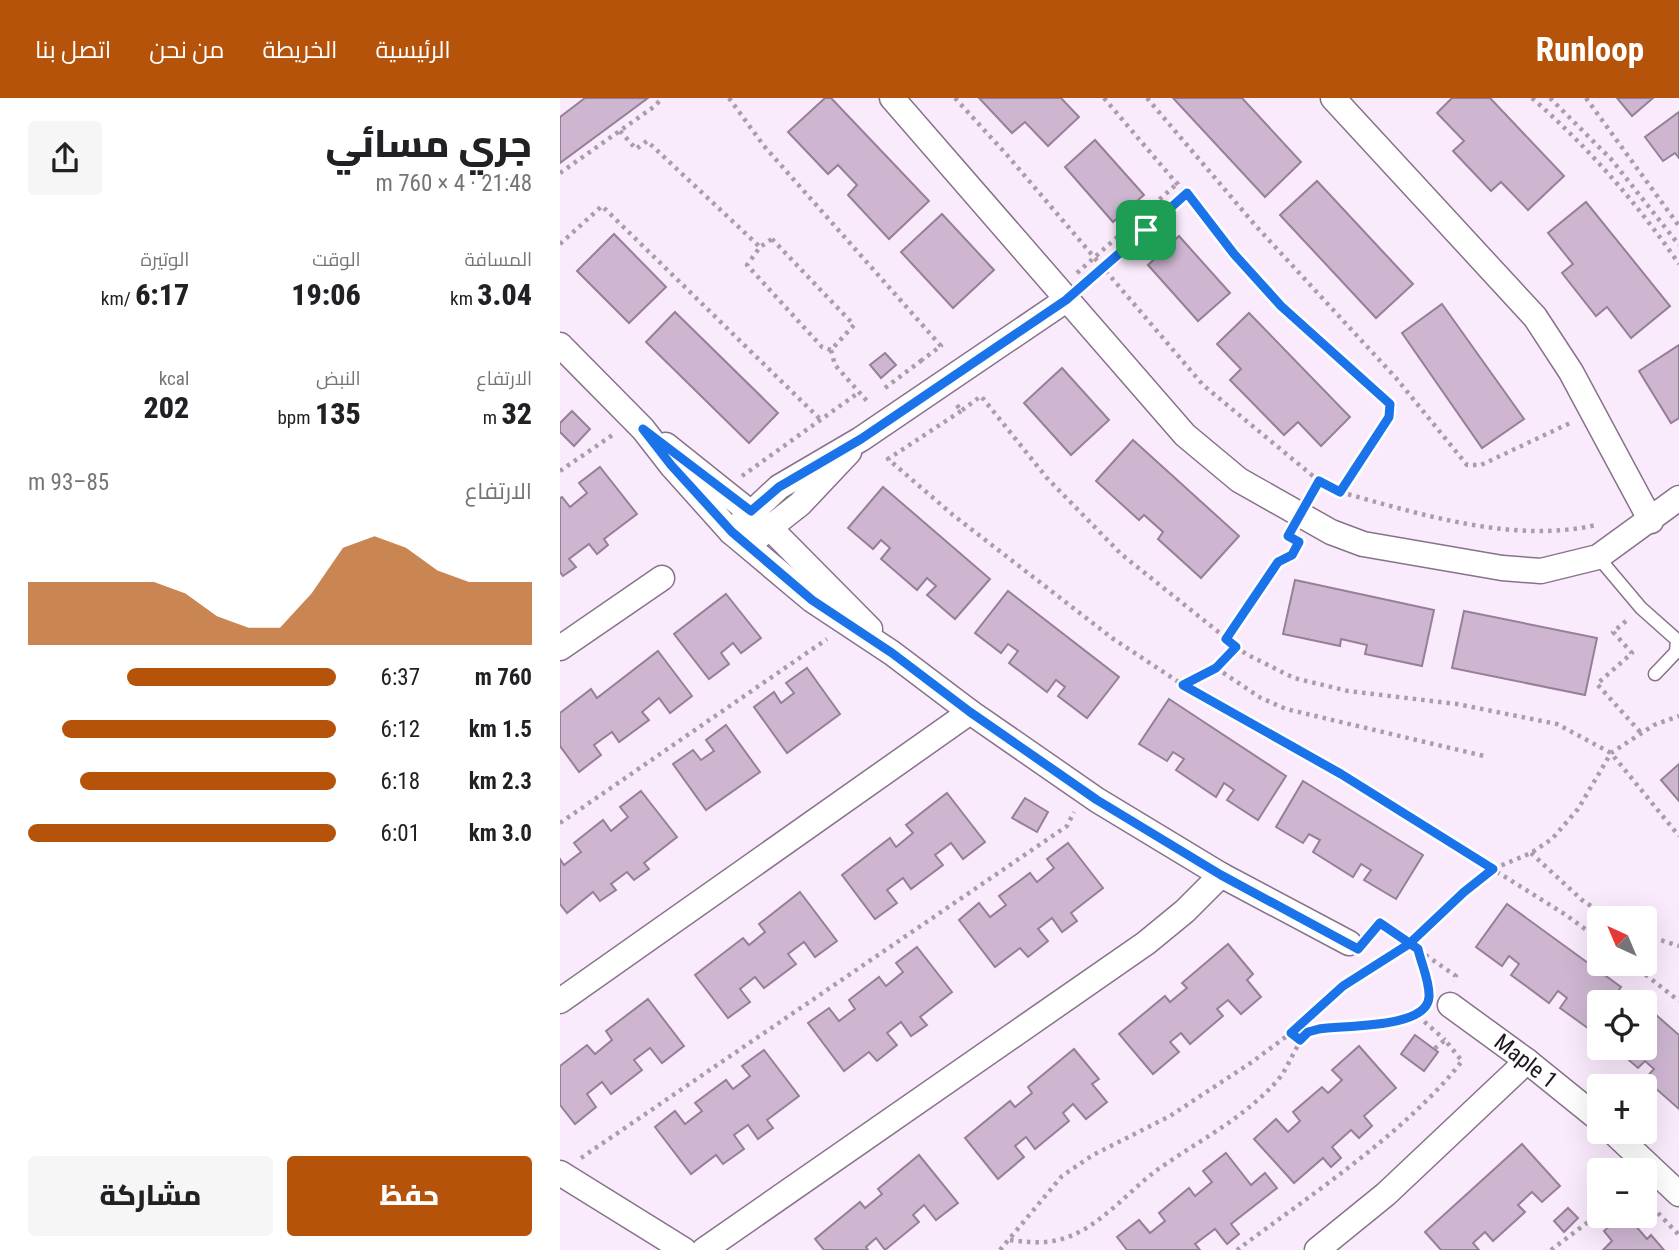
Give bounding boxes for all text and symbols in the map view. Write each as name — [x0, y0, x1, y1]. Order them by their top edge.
text: Runloop — [1536, 30, 1644, 69]
text: اتصل بنا — [35, 36, 111, 64]
text: من نحن — [149, 36, 225, 64]
text: الخريطة — [263, 36, 337, 64]
text: الرئيسية — [375, 36, 451, 64]
button: share — [28, 121, 102, 195]
text: جري مسائي — [325, 122, 532, 166]
text: 21:48 · 4 × 760 m — [376, 170, 532, 197]
pin — [1116, 200, 1176, 260]
icon: arrive — [1127, 211, 1165, 249]
text: الوتيرة — [141, 248, 189, 271]
text: الوقت — [312, 248, 361, 271]
text: المسافة — [464, 248, 532, 271]
text: 6:17 — [135, 277, 189, 312]
text: 19:06 — [291, 277, 361, 312]
text: 3.04 — [477, 277, 532, 312]
text: /km — [101, 287, 135, 310]
text: km — [450, 287, 477, 310]
text: kcal — [159, 367, 189, 390]
text: النبض — [316, 367, 361, 390]
text: الارتفاع — [476, 367, 532, 390]
text: 202 — [144, 390, 189, 425]
text: 135 — [315, 396, 361, 431]
text: 32 — [502, 396, 532, 431]
text: bpm — [278, 406, 315, 429]
text: m — [483, 406, 502, 429]
text: 85–93 m — [28, 469, 109, 496]
text: الارتفاع — [465, 478, 532, 505]
text: 6:37 — [381, 664, 420, 691]
text: 760 m — [475, 664, 532, 691]
text: 6:12 — [381, 716, 420, 743]
text: 1.5 km — [469, 716, 532, 743]
text: 6:18 — [381, 768, 420, 795]
text: 2.3 km — [469, 768, 532, 795]
text: 6:01 — [381, 820, 420, 847]
text: 3.0 km — [469, 820, 532, 847]
north arrow — [1587, 906, 1657, 976]
map controls — [1587, 906, 1657, 1228]
button: locate — [1587, 990, 1657, 1060]
street label: Maple 1 — [1489, 1028, 1563, 1094]
button: + — [1587, 1074, 1657, 1144]
button: مشاركة — [28, 1156, 273, 1236]
button: حفظ — [287, 1156, 532, 1236]
button: − — [1587, 1158, 1657, 1228]

